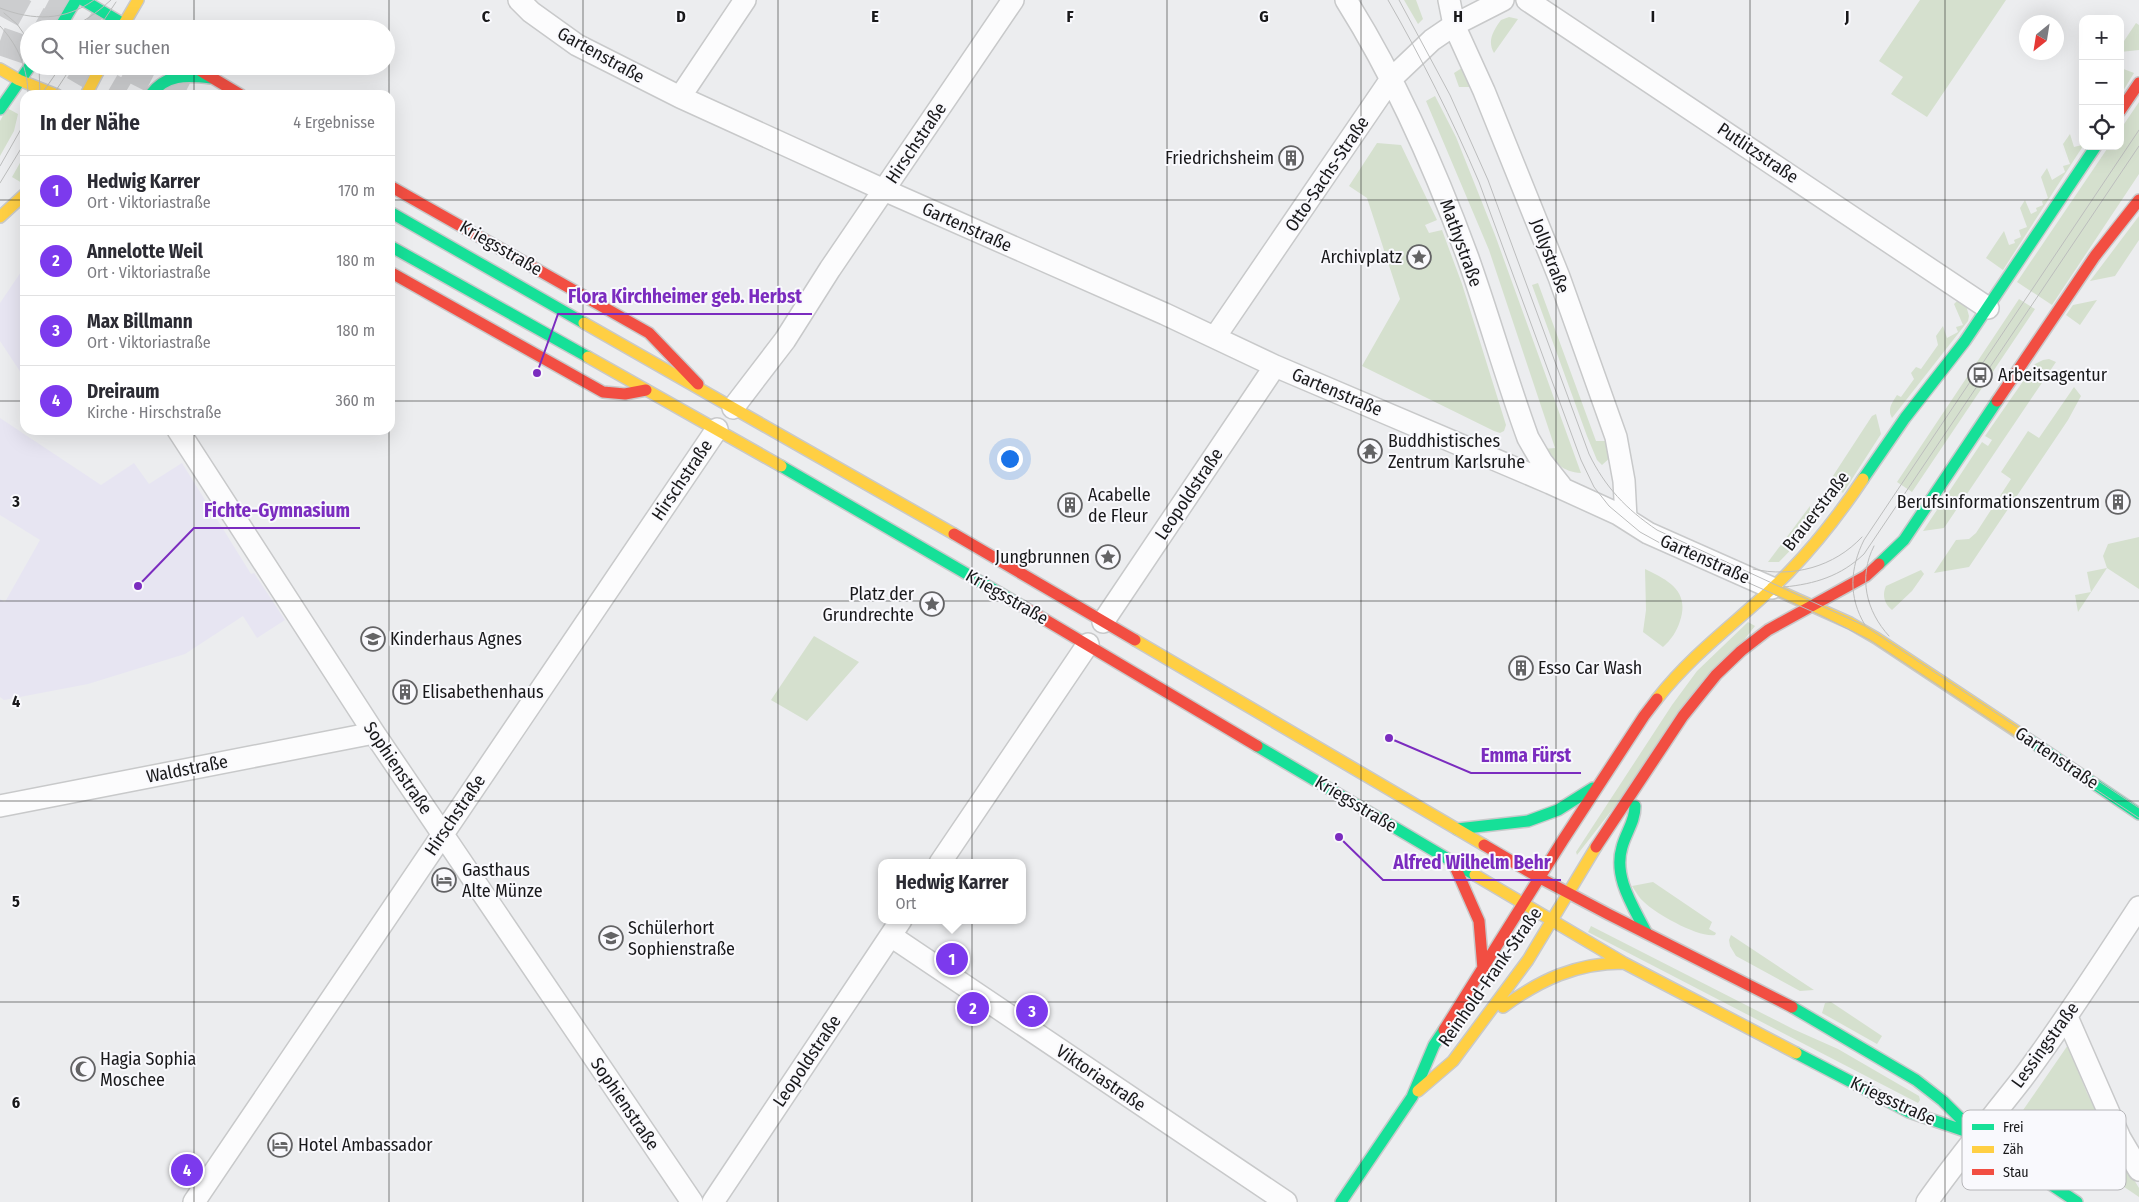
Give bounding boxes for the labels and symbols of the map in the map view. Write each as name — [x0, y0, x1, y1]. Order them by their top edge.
text: C — [482, 7, 491, 26]
text: D — [676, 7, 686, 26]
text: E — [871, 7, 879, 26]
text: F — [1066, 7, 1074, 26]
text: G — [1259, 7, 1269, 26]
text: H — [1453, 7, 1463, 26]
text: I — [1651, 7, 1655, 26]
text: J — [1844, 7, 1849, 26]
north arrow — [2019, 15, 2064, 60]
street label: Gartenstraße — [554, 22, 648, 88]
street label: Hirschstraße — [881, 98, 951, 188]
street label: Otto-Sachs-Straße — [1280, 112, 1374, 236]
street label: Putlitzstraße — [1713, 118, 1803, 188]
building icon: Friedrichsheim — [1278, 145, 1304, 171]
place label: Friedrichsheim — [1165, 147, 1274, 169]
street label: Mathystraße — [1435, 196, 1487, 290]
street label: Gartenstraße — [919, 197, 1015, 257]
street label: Kriegsstraße — [456, 216, 546, 281]
street label: Jollystraße — [1526, 216, 1574, 297]
place icon: Archivplatz — [1406, 244, 1432, 270]
place label: Archivplatz — [1321, 246, 1402, 268]
callout: Flora Kirchheimer geb. Herbst — [558, 280, 812, 314]
text: Flora Kirchheimer geb. Herbst — [568, 285, 802, 308]
bus stop icon: Arbeitsagentur — [1967, 362, 1993, 388]
street label: Gartenstraße — [1288, 363, 1386, 421]
place label: Arbeitsagentur — [1998, 364, 2108, 386]
place label: Buddhistisches Zentrum Karlsruhe — [1388, 430, 1525, 473]
street label: Hirschstraße — [647, 435, 717, 525]
temple icon: Buddhistisches Zentrum Karlsruhe — [1357, 438, 1383, 464]
street label: Leopoldstraße — [1150, 444, 1228, 544]
your location — [997, 446, 1023, 472]
street label: Brauerstraße — [1778, 467, 1854, 555]
place label: Acabelle de Fleur — [1088, 484, 1151, 527]
building icon: Berufsinformationszentrum — [2105, 489, 2131, 515]
place label: Berufsinformationszentrum — [1897, 491, 2100, 513]
text: 3 — [11, 492, 20, 511]
building icon: Acabelle de Fleur — [1057, 492, 1083, 518]
callout: Fichte-Gymnasium — [194, 494, 360, 528]
text: Fichte-Gymnasium — [204, 499, 350, 522]
street label: Gartenstraße — [1657, 529, 1753, 589]
place icon: Jungbrunnen — [1095, 544, 1121, 570]
place label: Jungbrunnen — [995, 546, 1090, 568]
street label: Kriegsstraße — [962, 565, 1052, 630]
place label: Platz der Grundrechte — [822, 583, 915, 626]
place icon: Platz der Grundrechte — [919, 591, 945, 617]
school or university icon: Kinderhaus Agnes — [360, 626, 386, 652]
place label: Kinderhaus Agnes — [390, 628, 522, 650]
building icon: Esso Car Wash — [1508, 655, 1534, 681]
place label: Esso Car Wash — [1538, 657, 1642, 679]
building icon: Elisabethenhaus — [392, 679, 418, 705]
place label: Elisabethenhaus — [422, 681, 544, 703]
text: 4 — [12, 692, 20, 711]
street label: Sophienstraße — [359, 717, 437, 819]
street label: Gartenstraße — [2011, 722, 2103, 794]
callout: Emma Fürst — [1471, 739, 1581, 773]
text: Emma Fürst — [1481, 744, 1572, 767]
street label: Waldstraße — [144, 750, 230, 788]
street label: Hirschstraße — [420, 770, 490, 860]
street label: Kriegsstraße — [1311, 771, 1401, 837]
callout: Alfred Wilhelm Behr — [1383, 846, 1561, 880]
text: Alfred Wilhelm Behr — [1392, 851, 1552, 874]
place label: Gasthaus Alte Münze — [462, 859, 543, 902]
hotel icon: Gasthaus Alte Münze — [431, 867, 457, 893]
text: 5 — [12, 892, 20, 911]
street label: Reinhold-Frank-Straße — [1434, 903, 1546, 1051]
place label: Schülerhort Sophienstraße — [628, 917, 735, 960]
school or university icon: Schülerhort Sophienstraße — [598, 925, 624, 951]
pin: 1 — [936, 940, 968, 978]
pin: 2 — [957, 989, 989, 1027]
pin: 3 — [1016, 992, 1048, 1030]
street label: Lessingstraße — [2007, 998, 2084, 1092]
street label: Leopoldstraße — [768, 1011, 846, 1111]
street label: Viktoriastraße — [1052, 1040, 1150, 1116]
place label: Hagia Sophia Moschee — [100, 1048, 197, 1091]
street label: Sophienstraße — [586, 1053, 664, 1155]
mosque icon: Hagia Sophia Moschee — [70, 1056, 96, 1082]
street label: Kriegsstraße — [1847, 1072, 1939, 1130]
text: 6 — [12, 1093, 20, 1112]
legend — [1962, 1110, 2126, 1190]
text: Frei — [2003, 1119, 2024, 1136]
hotel icon: Hotel Ambassador — [267, 1132, 293, 1158]
place label: Hotel Ambassador — [298, 1134, 433, 1156]
text: Zäh — [2003, 1141, 2024, 1158]
pin: 4 — [171, 1151, 203, 1189]
text: Stau — [2003, 1164, 2029, 1181]

